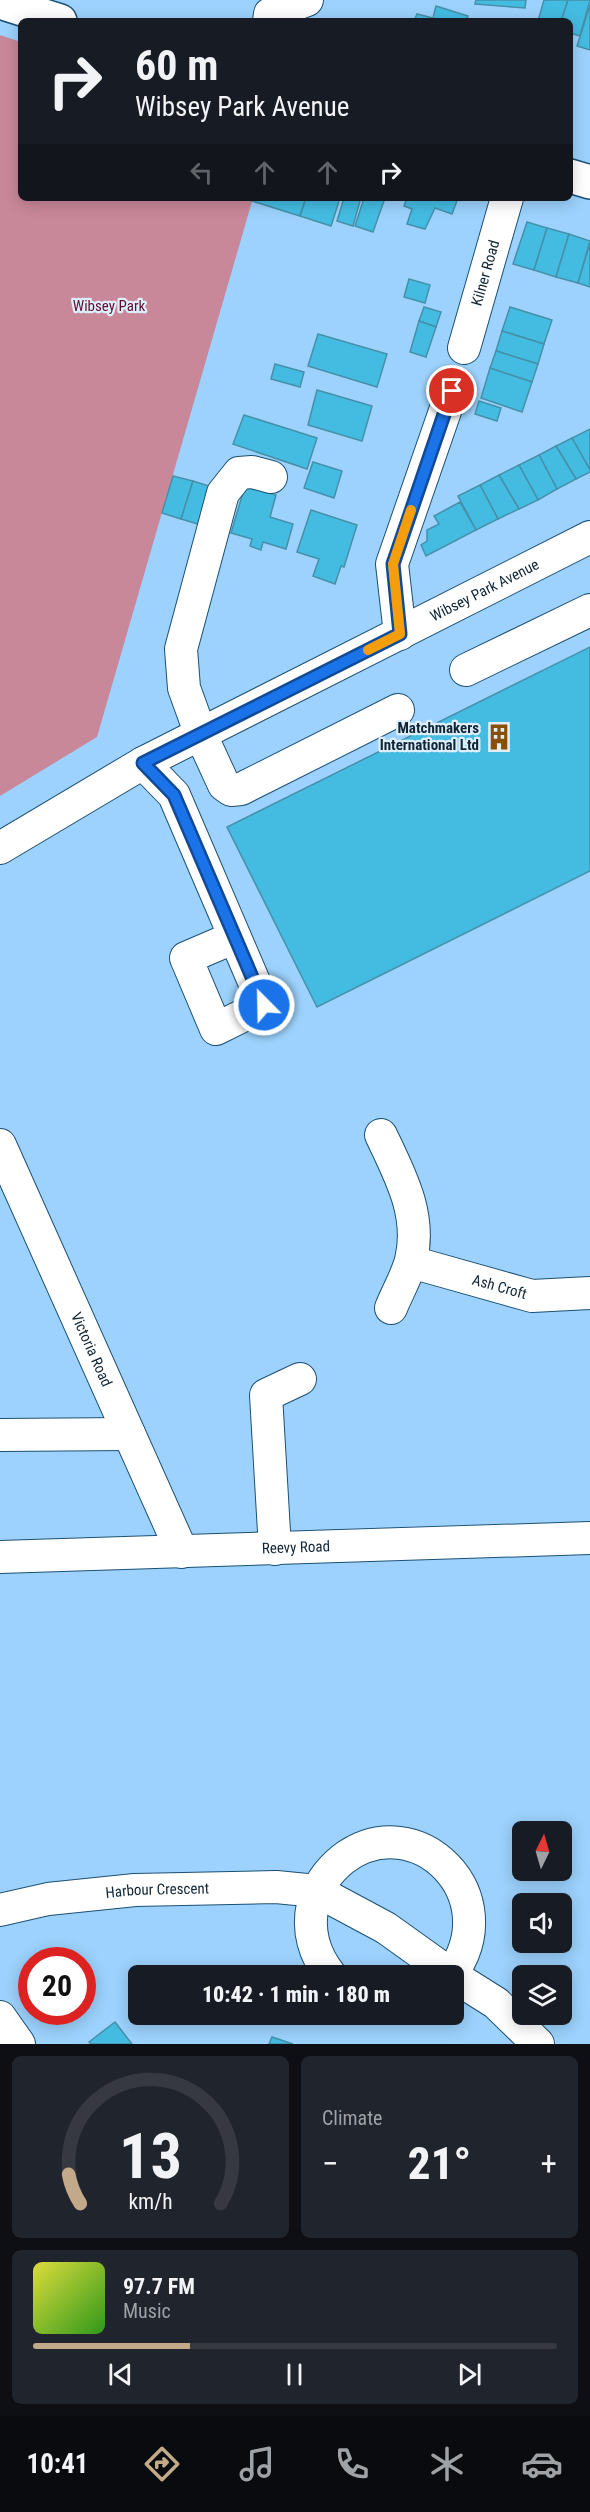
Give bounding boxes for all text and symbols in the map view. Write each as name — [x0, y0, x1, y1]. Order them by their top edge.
text: 60 m — [135, 41, 218, 90]
icon: right — [36, 42, 114, 120]
text: Wibsey Park Avenue — [135, 91, 349, 123]
icon: left — [185, 156, 218, 189]
icon: ahead — [248, 156, 281, 189]
icon: ahead — [311, 156, 344, 189]
icon: right — [374, 156, 407, 189]
street label: Kilner Road — [468, 238, 503, 308]
park label: Wibsey Park — [73, 297, 145, 315]
pin — [426, 365, 477, 416]
icon: arrive — [435, 374, 468, 407]
street label: Wibsey Park Avenue — [427, 555, 542, 625]
place label: Matchmakers International Ltd — [380, 719, 479, 754]
building icon: Matchmakers International Ltd — [484, 722, 514, 752]
position arrow — [232, 973, 296, 1037]
street label: Ash Croft — [470, 1271, 529, 1303]
street label: Victoria Road — [67, 1310, 116, 1389]
street label: Reevy Road — [261, 1537, 330, 1558]
north arrow — [512, 1821, 572, 1881]
map controls — [512, 1821, 572, 2025]
street label: Harbour Crescent — [105, 1879, 209, 1902]
button: sound — [512, 1893, 572, 1953]
speed limit sign: 20 — [18, 1947, 96, 2025]
button: layers — [512, 1965, 572, 2025]
text: 10:42 · 1 min · 180 m — [202, 1982, 390, 2007]
text: Climate — [322, 2106, 382, 2130]
text: 13 — [119, 2120, 182, 2193]
text: 21° — [408, 2137, 471, 2190]
text: − — [322, 2144, 339, 2183]
text: + — [541, 2144, 557, 2183]
text: km/h — [128, 2189, 173, 2214]
text: 97.7 FM — [123, 2274, 195, 2299]
text: Music — [123, 2299, 171, 2323]
icon: previous — [104, 2358, 137, 2391]
icon: pause — [278, 2358, 311, 2391]
icon: next — [453, 2358, 486, 2391]
icon: directions — [141, 2443, 183, 2485]
icon: music — [236, 2443, 278, 2485]
icon: phone — [331, 2443, 373, 2485]
icon: climate — [426, 2443, 468, 2485]
icon: car — [521, 2443, 563, 2485]
text: 10:41 — [27, 2448, 88, 2480]

